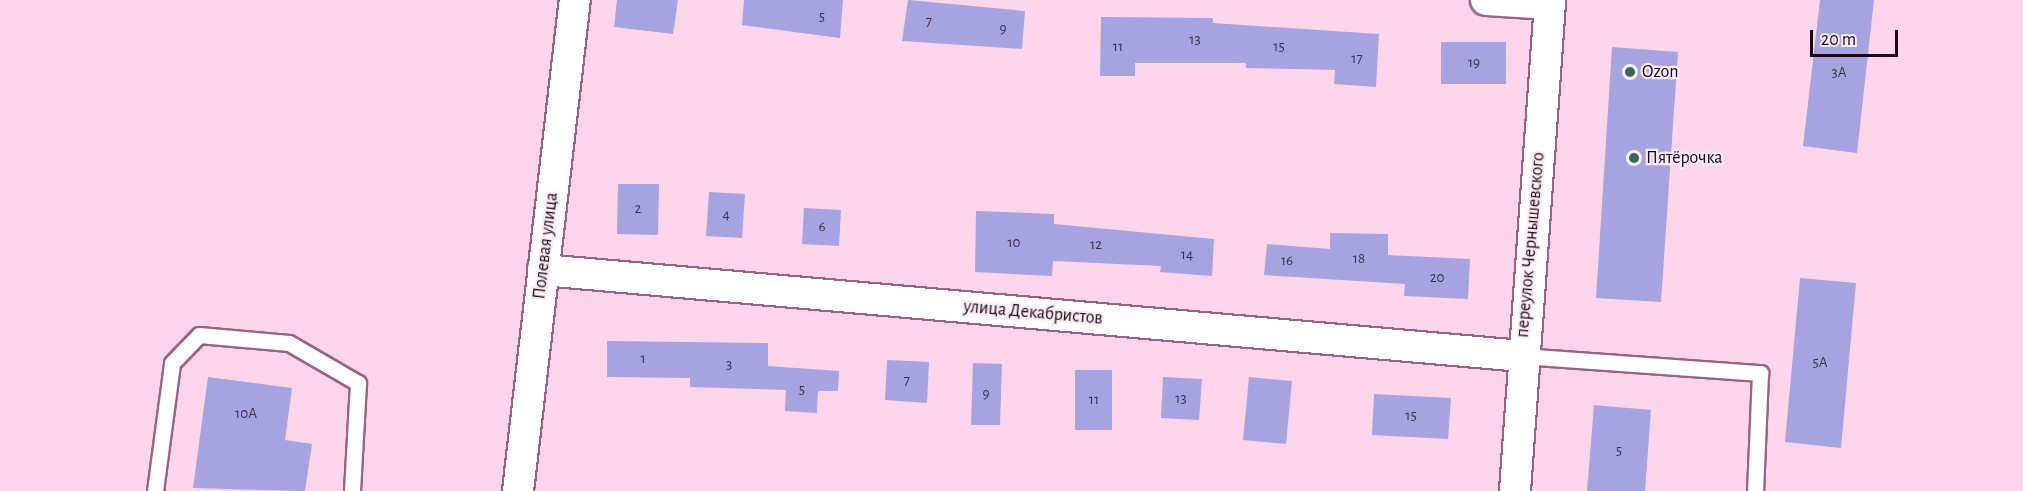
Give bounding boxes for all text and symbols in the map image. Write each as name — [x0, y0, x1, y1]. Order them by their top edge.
house number: 5 — [819, 8, 825, 26]
house number: 7 — [926, 13, 932, 31]
scale bar — [1813, 18, 1902, 56]
house number: 9 — [999, 20, 1007, 38]
house number: 13 — [1189, 31, 1201, 49]
text: 20 m — [1821, 31, 1856, 49]
house number: 11 — [1113, 38, 1123, 56]
house number: 15 — [1273, 38, 1285, 56]
house number: 17 — [1351, 50, 1363, 68]
house number: 19 — [1468, 54, 1480, 72]
place label: Ozon — [1642, 61, 1679, 83]
house number: 3А — [1832, 64, 1846, 82]
marker: Ozon — [1623, 65, 1637, 79]
place label: Пятёрочка — [1646, 147, 1723, 169]
street label: переулок Чернышевского — [1512, 151, 1550, 339]
marker: Пятёрочка — [1627, 151, 1641, 165]
street label: Полевая улица — [529, 191, 563, 301]
house number: 2 — [635, 200, 641, 218]
house number: 4 — [722, 206, 730, 224]
house number: 6 — [818, 218, 826, 236]
house number: 10 — [1007, 234, 1021, 252]
house number: 12 — [1090, 236, 1102, 254]
house number: 14 — [1181, 246, 1193, 264]
house number: 18 — [1353, 250, 1365, 268]
house number: 16 — [1281, 252, 1293, 270]
house number: 20 — [1430, 269, 1444, 287]
street label: улица Декабристов — [963, 296, 1103, 330]
house number: 1 — [640, 350, 646, 368]
house number: 5А — [1812, 354, 1828, 372]
house number: 3 — [726, 356, 732, 374]
house number: 7 — [904, 372, 910, 390]
house number: 5 — [799, 381, 805, 399]
house number: 9 — [982, 385, 990, 403]
house number: 13 — [1175, 390, 1187, 408]
house number: 11 — [1089, 391, 1099, 409]
house number: 10А — [235, 405, 257, 423]
house number: 15 — [1405, 407, 1417, 425]
house number: 5 — [1616, 442, 1622, 460]

